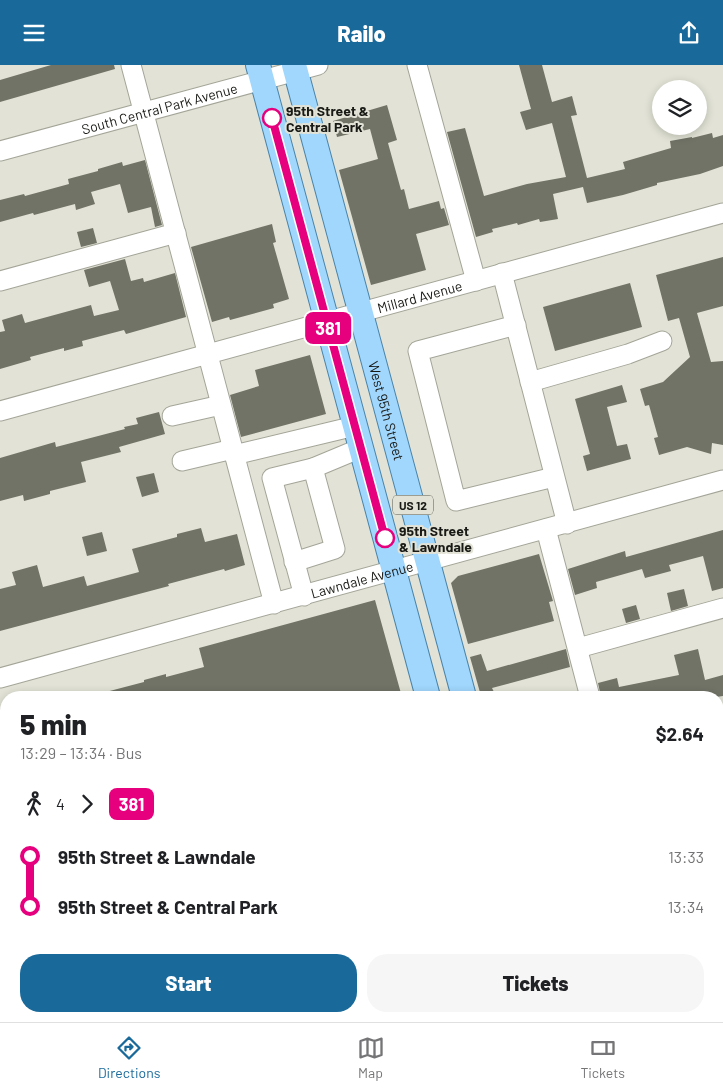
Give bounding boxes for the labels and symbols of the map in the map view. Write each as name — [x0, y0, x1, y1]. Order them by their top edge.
street label: South Central Park Avenue — [80, 79, 239, 137]
place label: 95th Street & Central Park — [286, 102, 369, 135]
marker: 95th Street & Central Park — [262, 108, 282, 128]
street label: Millard Avenue — [375, 276, 464, 316]
line badge: 381 — [299, 312, 357, 344]
street label: West 95th Street — [366, 359, 408, 462]
road number: US 12 — [393, 495, 433, 515]
place label: 95th Street & Lawndale — [399, 522, 472, 555]
marker: 95th Street & Lawndale — [375, 528, 395, 548]
street label: Lawndale Avenue — [309, 557, 415, 601]

